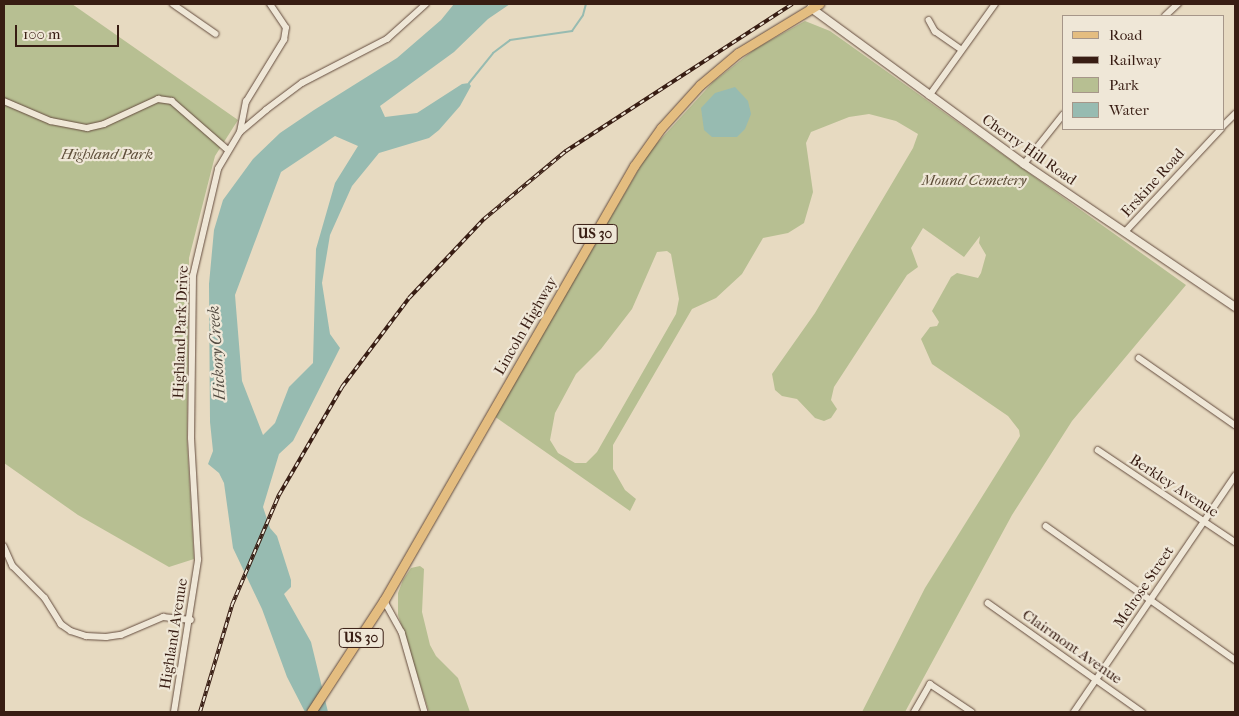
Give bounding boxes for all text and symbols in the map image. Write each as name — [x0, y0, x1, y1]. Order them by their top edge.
scale bar — [18, 15, 121, 47]
legend — [1062, 15, 1224, 130]
text: 100 m — [23, 25, 61, 43]
text: Road — [1109, 26, 1142, 44]
text: Railway — [1109, 51, 1161, 69]
text: Park — [1109, 76, 1139, 94]
text: Water — [1109, 101, 1149, 119]
street label: Cherry Hill Road — [978, 111, 1080, 189]
street label: Erskine Road — [1118, 145, 1188, 221]
park label: Highland Park — [61, 146, 153, 164]
park label: Mound Cemetery — [922, 172, 1026, 190]
road number: US 30 — [572, 222, 618, 245]
street label: Highland Park Drive — [170, 265, 192, 399]
street label: Lincoln Highway — [491, 274, 561, 378]
water label: Hickory Creek — [204, 305, 230, 401]
street label: Berkley Avenue — [1126, 451, 1222, 521]
street label: Melrose Street — [1110, 543, 1178, 631]
street label: Highland Avenue — [156, 577, 192, 691]
street label: Clairmont Avenue — [1019, 606, 1125, 688]
road number: US 30 — [338, 626, 384, 650]

